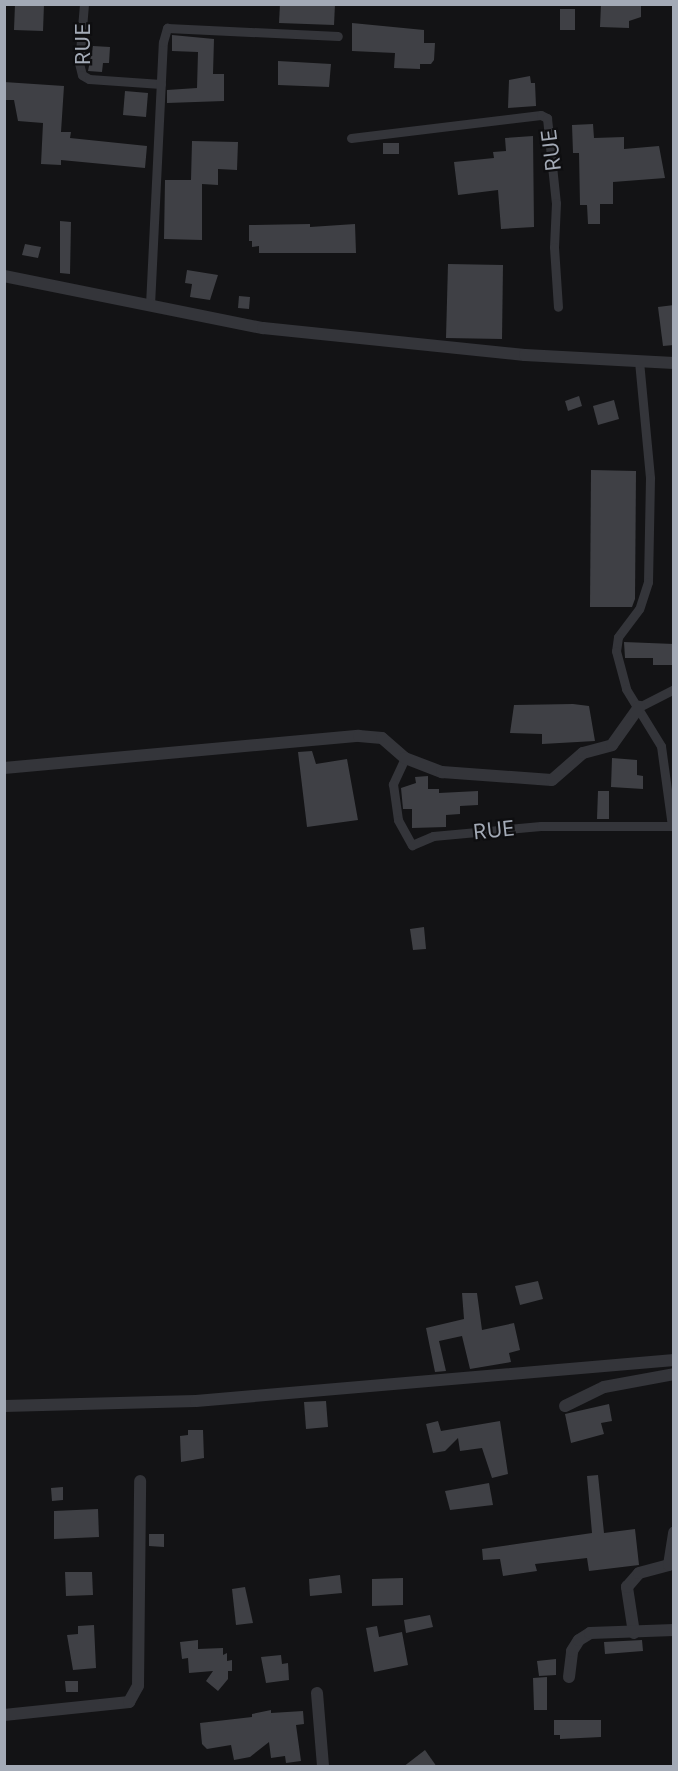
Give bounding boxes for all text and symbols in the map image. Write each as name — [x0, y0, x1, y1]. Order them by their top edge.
street label: RUE — [70, 23, 96, 65]
street label: RUE — [535, 127, 567, 173]
street label: RUE — [472, 815, 516, 845]

